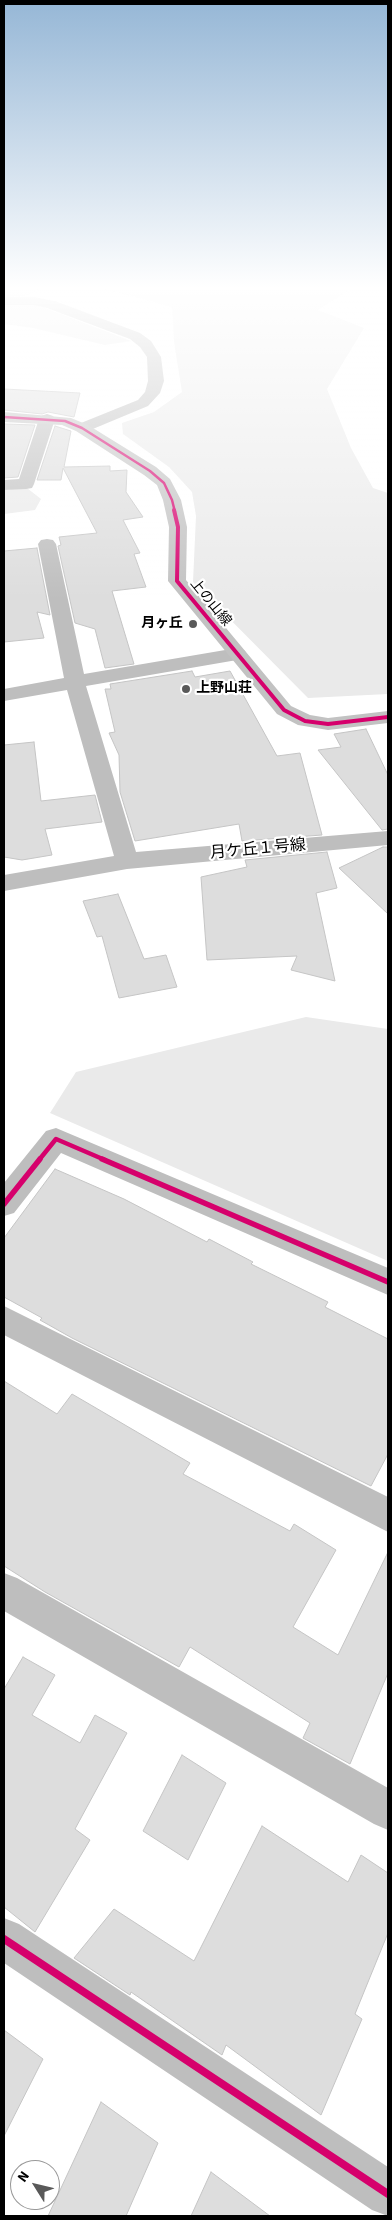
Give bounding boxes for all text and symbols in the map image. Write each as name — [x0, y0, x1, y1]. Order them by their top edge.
street label: 上の山線 — [186, 576, 234, 630]
place label: 月ヶ丘 — [141, 616, 183, 632]
marker: 月ヶ丘 — [187, 618, 199, 630]
place label: 上野山荘 — [196, 681, 252, 697]
marker: 上野山荘 — [180, 683, 192, 695]
street label: 月ケ丘１号線 — [209, 836, 307, 864]
north arrow — [10, 2160, 60, 2210]
text: N — [13, 2167, 35, 2186]

